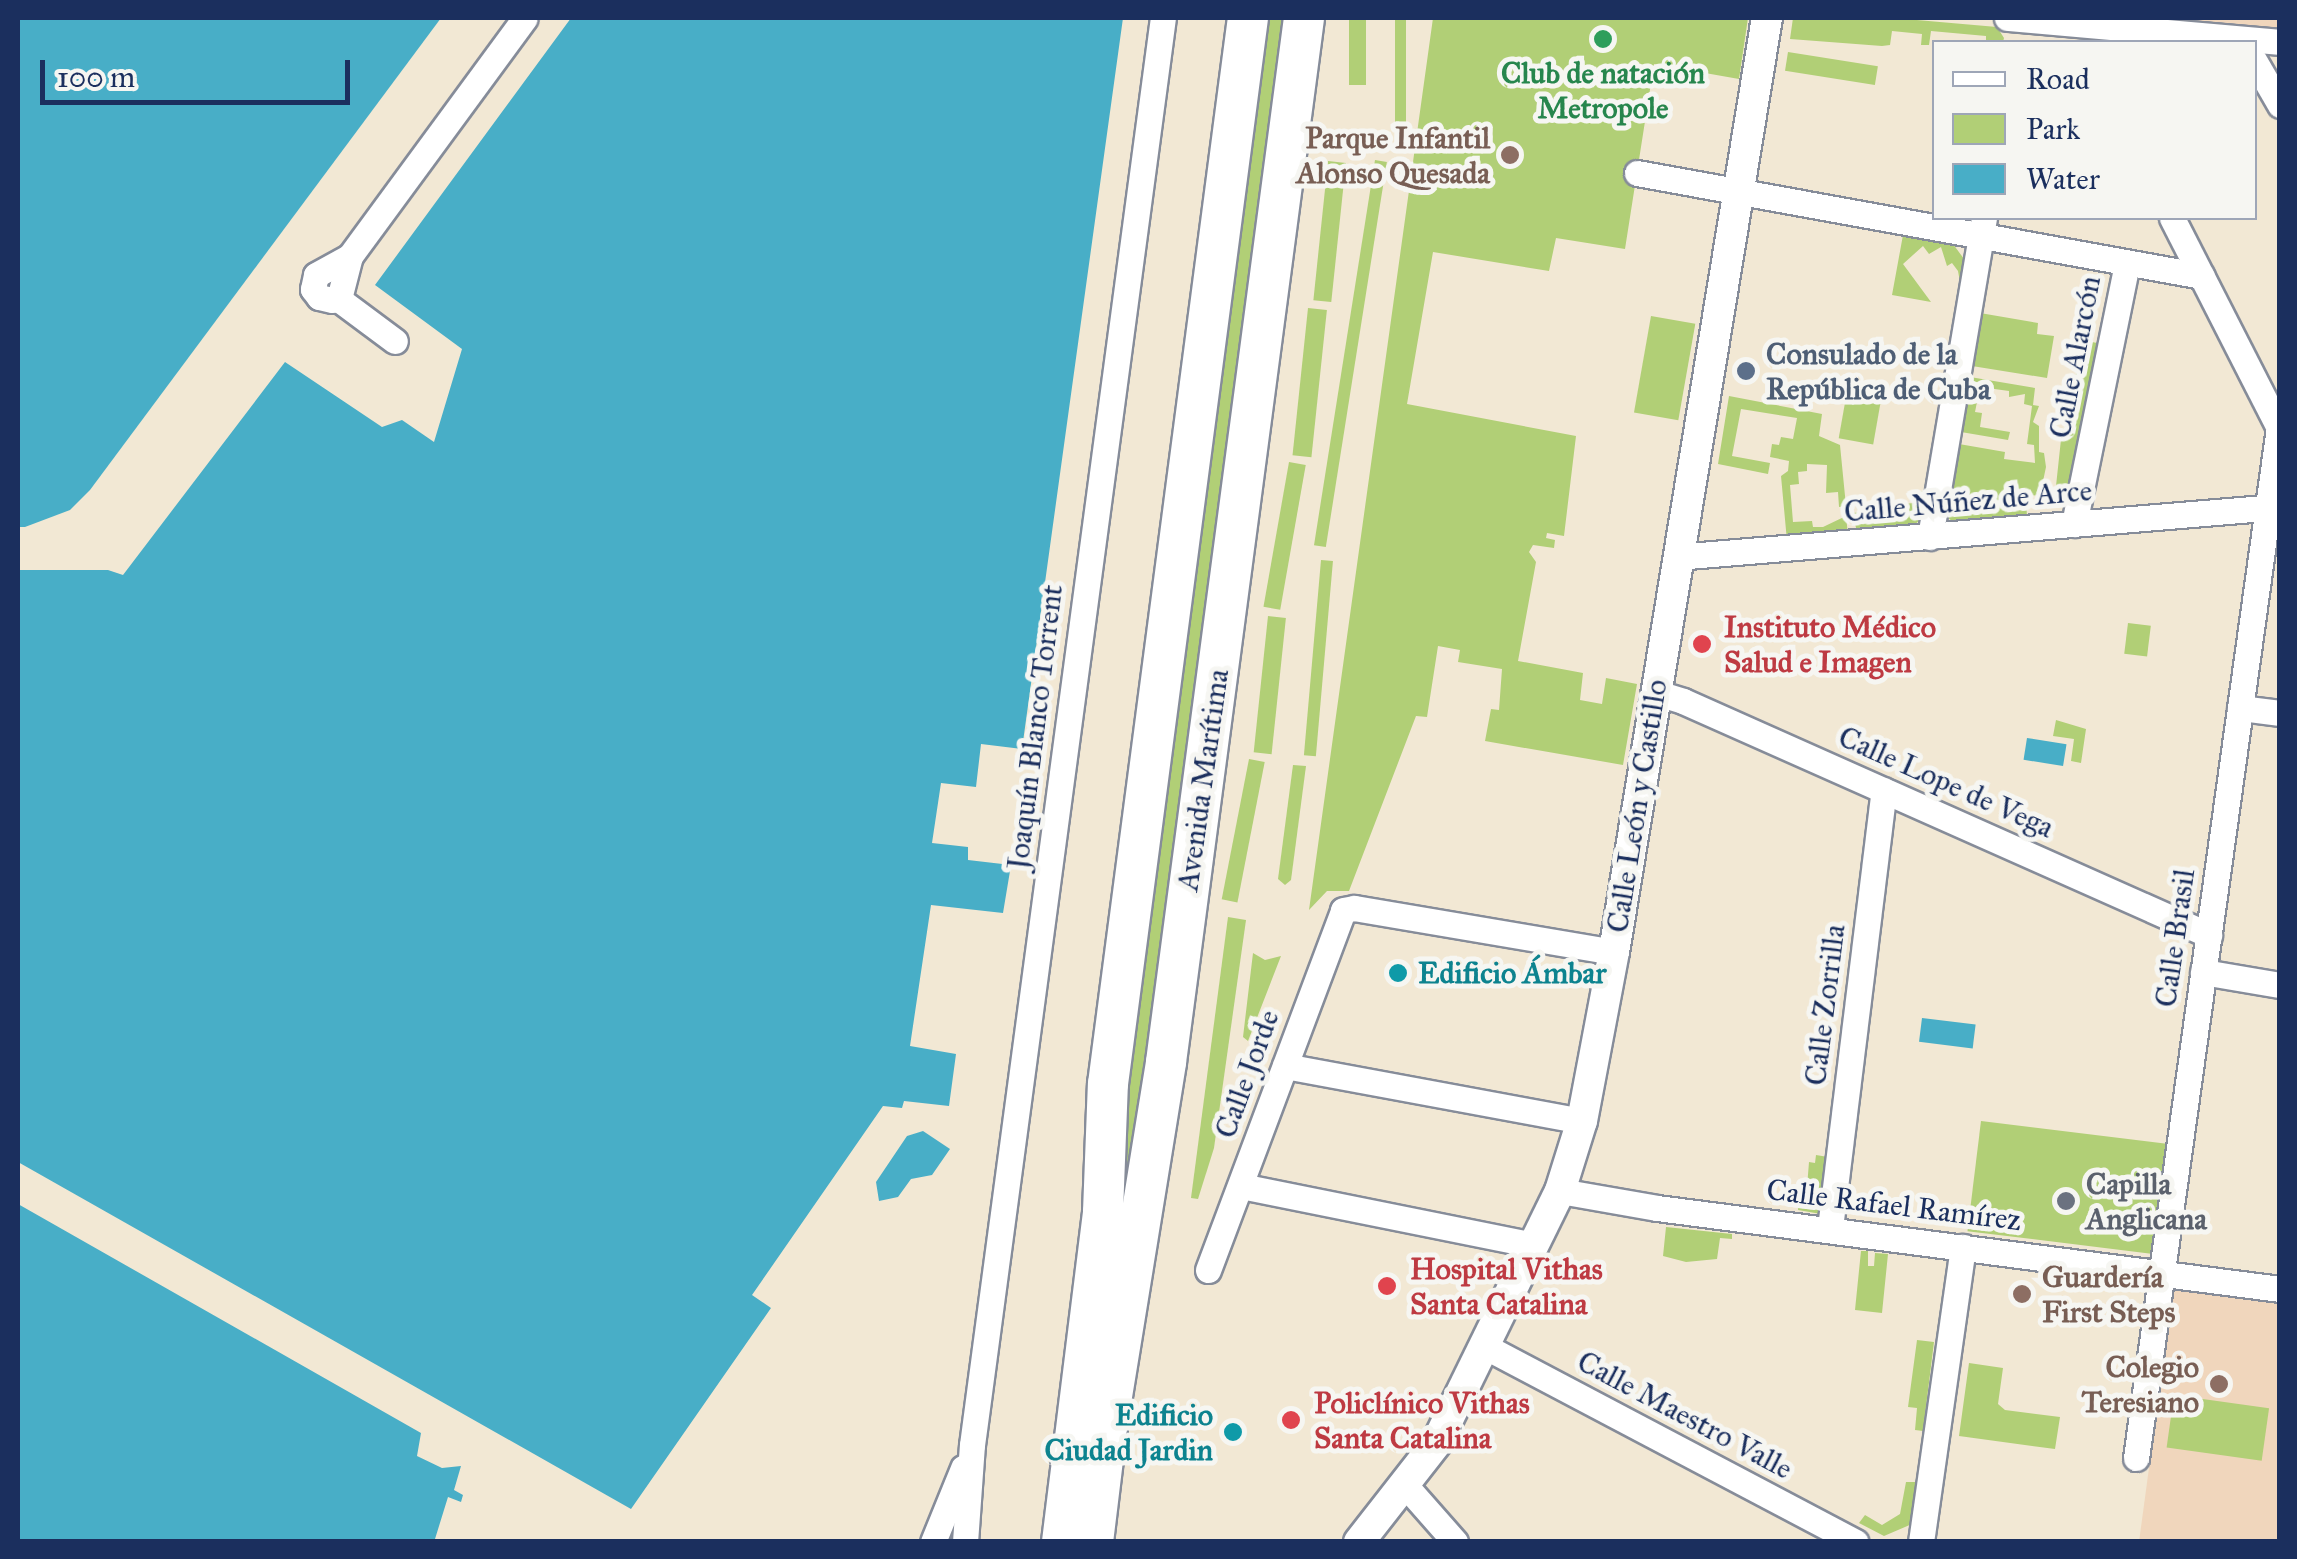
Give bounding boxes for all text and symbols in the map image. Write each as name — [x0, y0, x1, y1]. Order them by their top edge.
marker: Club de natación Metropole — [1592, 28, 1614, 50]
scale bar — [45, 40, 355, 102]
legend — [1932, 40, 2257, 220]
place label: Club de natación Metropole — [1501, 55, 1705, 126]
text: 100 m — [57, 59, 135, 95]
text: Road — [2026, 61, 2090, 97]
text: Park — [2026, 111, 2080, 147]
place label: Parque Infantil Alonso Quesada — [1296, 120, 1490, 190]
marker: Parque Infantil Alonso Quesada — [1499, 144, 1521, 166]
text: Water — [2026, 161, 2100, 197]
street label: Calle Alarcón — [2042, 273, 2108, 441]
place label: Consulado de la República de Cuba — [1766, 336, 1991, 406]
marker: Consulado de la República de Cuba — [1735, 360, 1757, 382]
street label: Calle Núñez de Arce — [1843, 472, 2093, 530]
street label: Joaquín Blanco Torrent — [1000, 582, 1070, 872]
place label: Instituto Médico Salud e Imagen — [1724, 609, 1936, 680]
marker: Instituto Médico Salud e Imagen — [1689, 631, 1715, 657]
street label: Avenida Marítima — [1170, 667, 1236, 893]
street label: Calle León y Castillo — [1599, 677, 1675, 935]
street label: Calle Lope de Vega — [1833, 718, 2059, 846]
street label: Calle Brasil — [2147, 867, 2203, 1009]
street label: Calle Zorrilla — [1797, 922, 1853, 1088]
place label: Edificio Ámbar — [1418, 955, 1606, 991]
marker: Edificio Ámbar — [1387, 962, 1409, 984]
street label: Calle Jorde — [1207, 1005, 1287, 1143]
place label: Capilla Anglicana — [2086, 1166, 2207, 1236]
street label: Calle Rafael Ramírez — [1765, 1172, 2023, 1238]
marker: Capilla Anglicana — [2055, 1190, 2077, 1212]
place label: Hospital Vithas Santa Catalina — [1410, 1251, 1603, 1322]
place label: Guardería First Steps — [2042, 1259, 2175, 1330]
marker: Hospital Vithas Santa Catalina — [1374, 1273, 1400, 1299]
marker: Guardería First Steps — [2011, 1283, 2033, 1305]
street label: Calle Maestro Valle — [1571, 1343, 1799, 1487]
place label: Colegio Teresiano — [2081, 1349, 2199, 1420]
marker: Colegio Teresiano — [2208, 1373, 2230, 1395]
place label: Policlínico Vithas Santa Catalina — [1314, 1385, 1530, 1456]
place label: Edificio Ciudad Jardin — [1045, 1397, 1213, 1468]
marker: Policlínico Vithas Santa Catalina — [1278, 1407, 1304, 1433]
marker: Edificio Ciudad Jardin — [1222, 1421, 1244, 1443]

